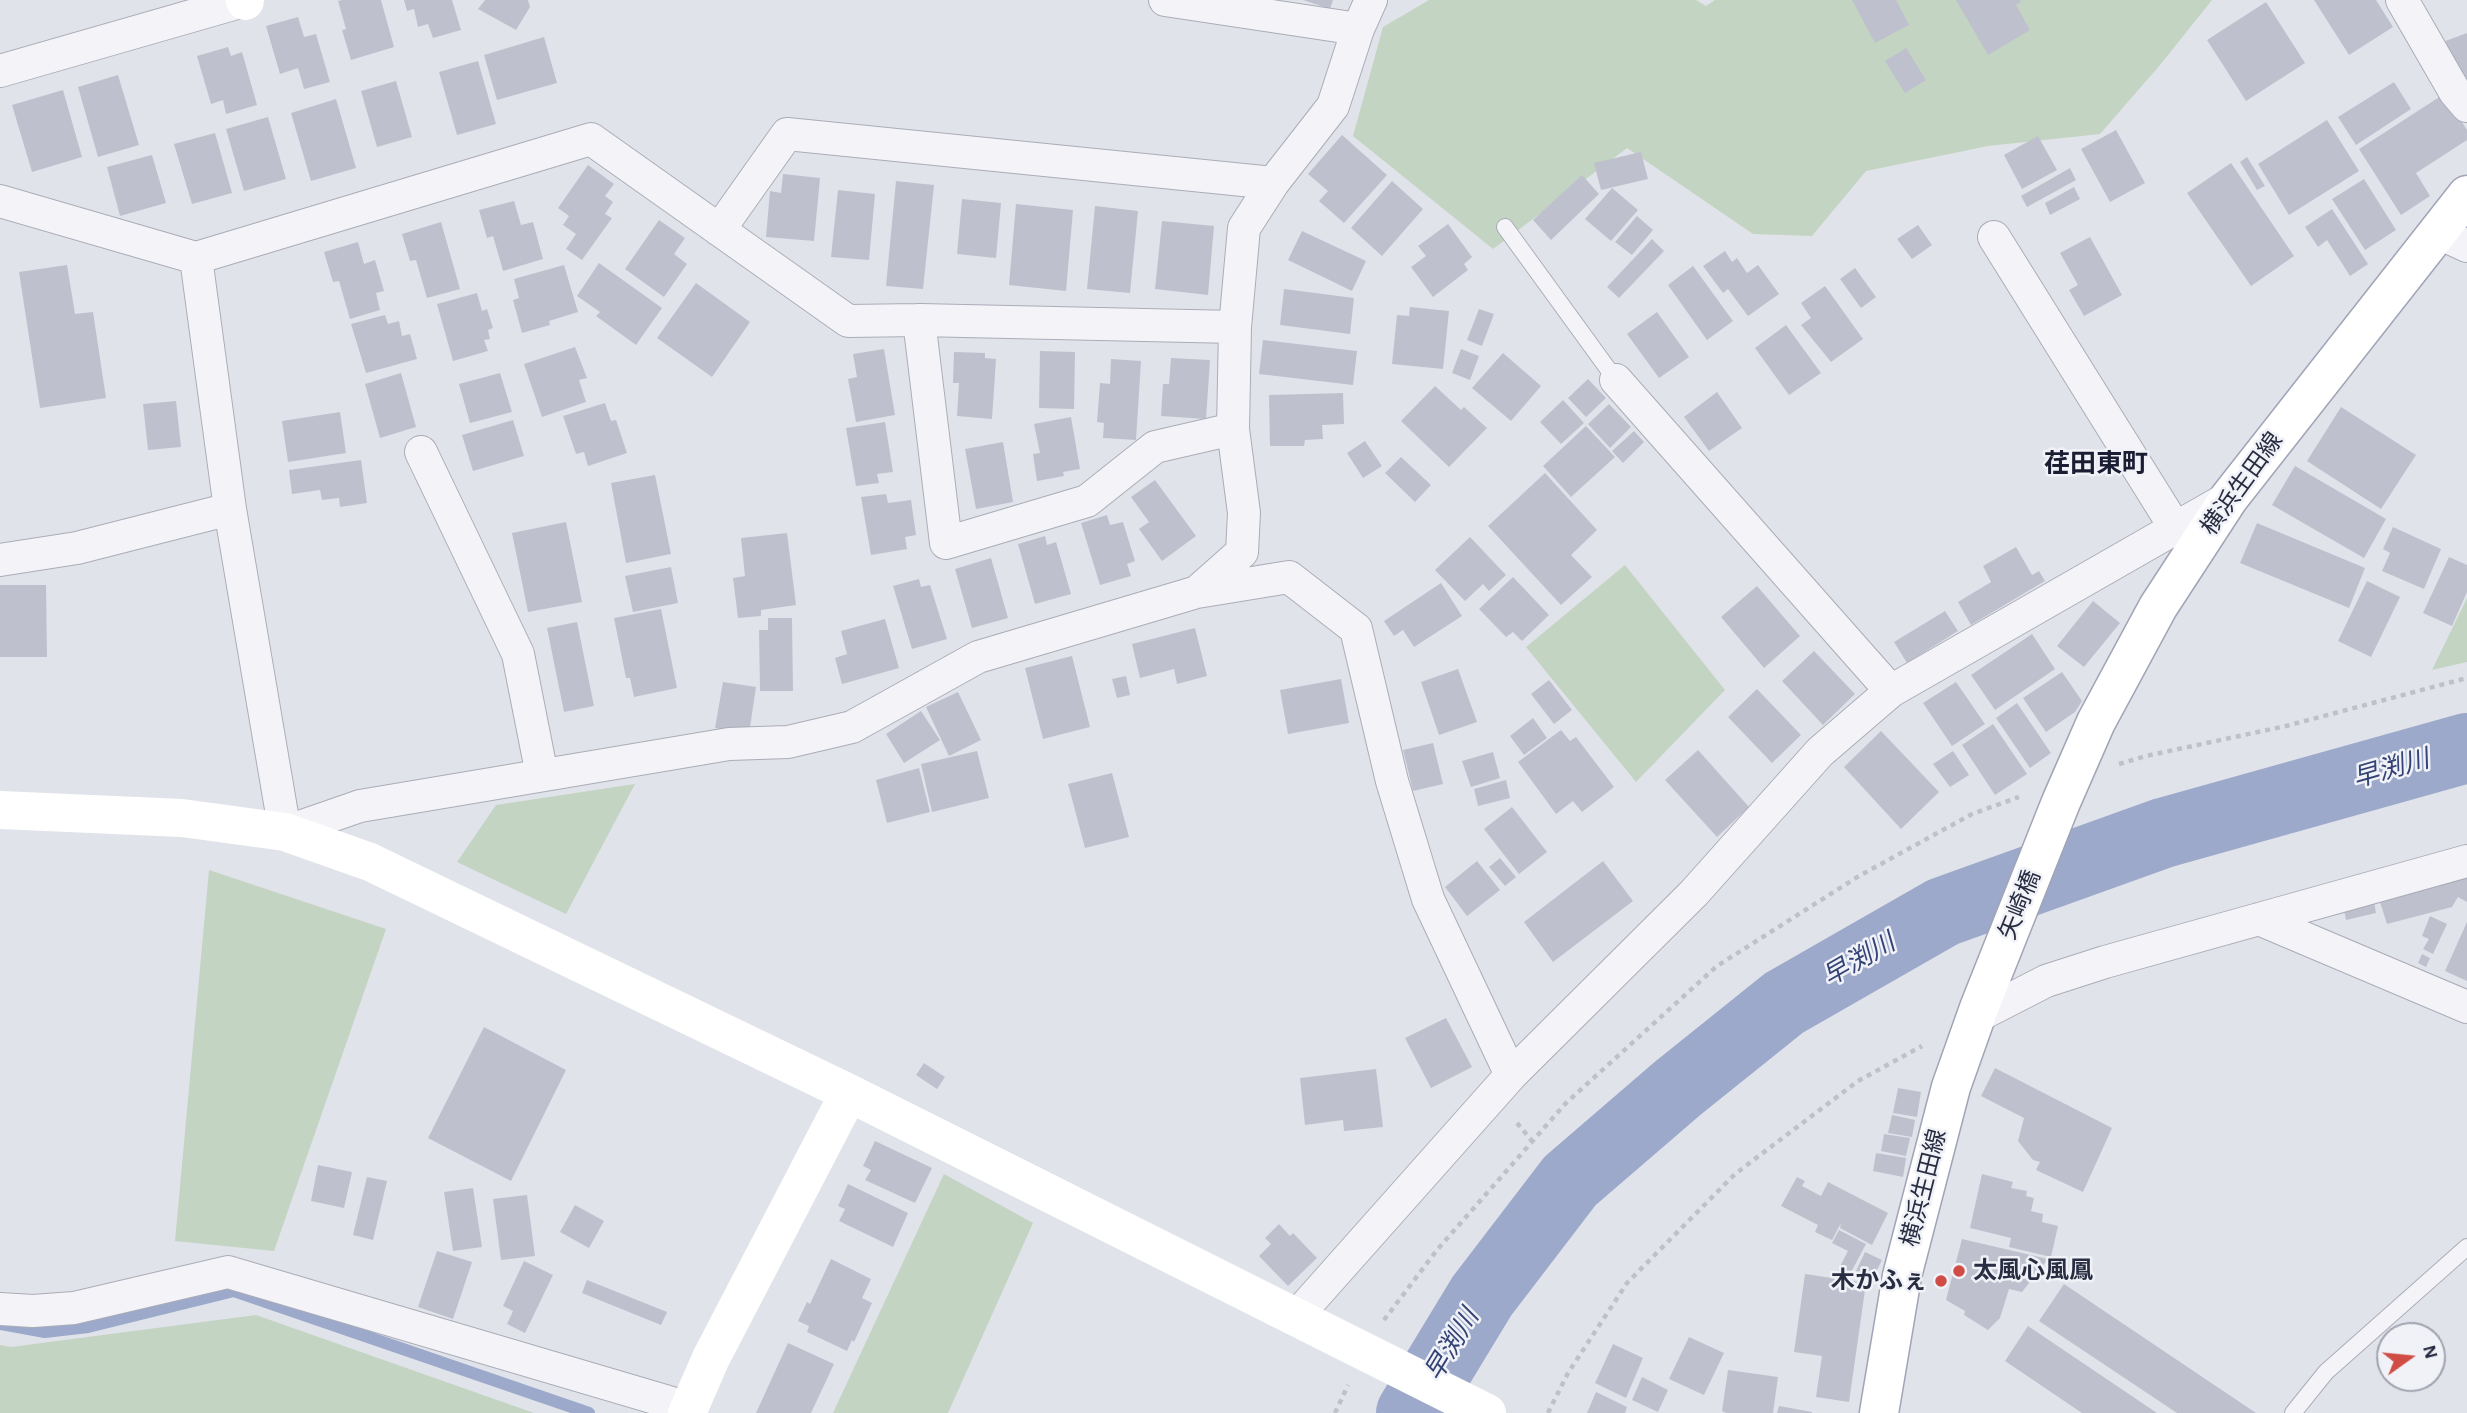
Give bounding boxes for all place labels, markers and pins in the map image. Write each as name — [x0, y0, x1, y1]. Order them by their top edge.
place label: 太風心風鳳 — [1973, 1257, 2093, 1285]
marker: 太風心風鳳 — [1951, 1263, 1967, 1279]
place label: 木かふぇ — [1831, 1267, 1927, 1295]
marker: 木かふぇ — [1933, 1273, 1949, 1289]

